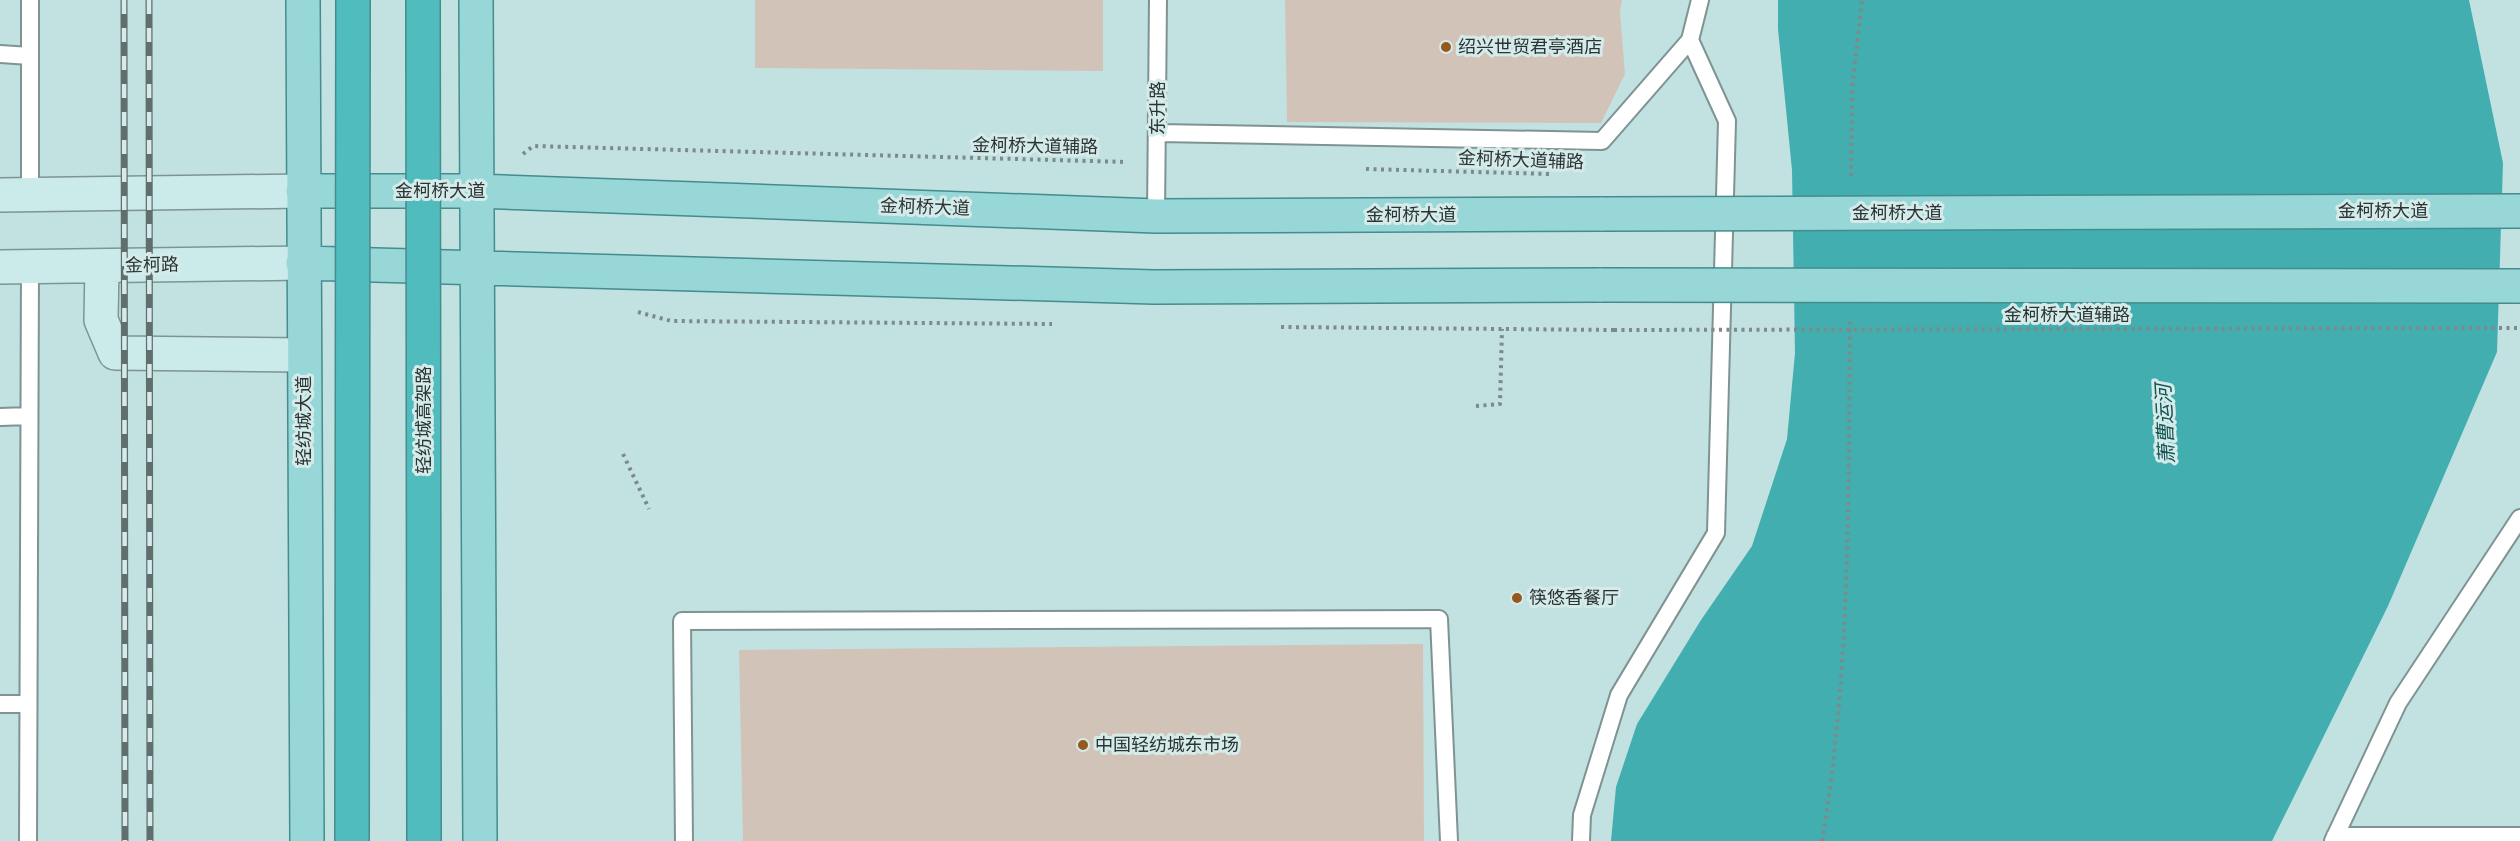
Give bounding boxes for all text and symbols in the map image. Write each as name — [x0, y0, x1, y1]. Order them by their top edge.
place label: 绍兴世贸君亭酒店 — [1458, 37, 1602, 60]
marker: 绍兴世贸君亭酒店 — [1439, 40, 1453, 54]
street label: 东升路 — [1148, 81, 1171, 135]
street label: 金柯桥大道辅路 — [972, 135, 1098, 160]
street label: 金柯桥大道辅路 — [1458, 148, 1584, 175]
street label: 金柯桥大道 — [395, 181, 485, 204]
street label: 金柯桥大道 — [880, 195, 970, 222]
street label: 金柯桥大道 — [2338, 201, 2428, 224]
street label: 金柯桥大道 — [1852, 203, 1942, 226]
street label: 金柯桥大道 — [1366, 205, 1456, 228]
street label: 金柯路 — [125, 255, 179, 278]
street label: 金柯桥大道辅路 — [2004, 305, 2130, 328]
street label: 轻纺城高架路 — [414, 366, 437, 474]
street label: 轻纺城大道 — [294, 376, 317, 466]
water label: 萧曹运河 — [2152, 379, 2182, 465]
place label: 筷悠香餐厅 — [1529, 588, 1619, 611]
marker: 筷悠香餐厅 — [1510, 591, 1524, 605]
place label: 中国轻纺城·东市场 — [1095, 735, 1239, 758]
marker: 中国轻纺城·东市场 — [1076, 738, 1090, 752]

